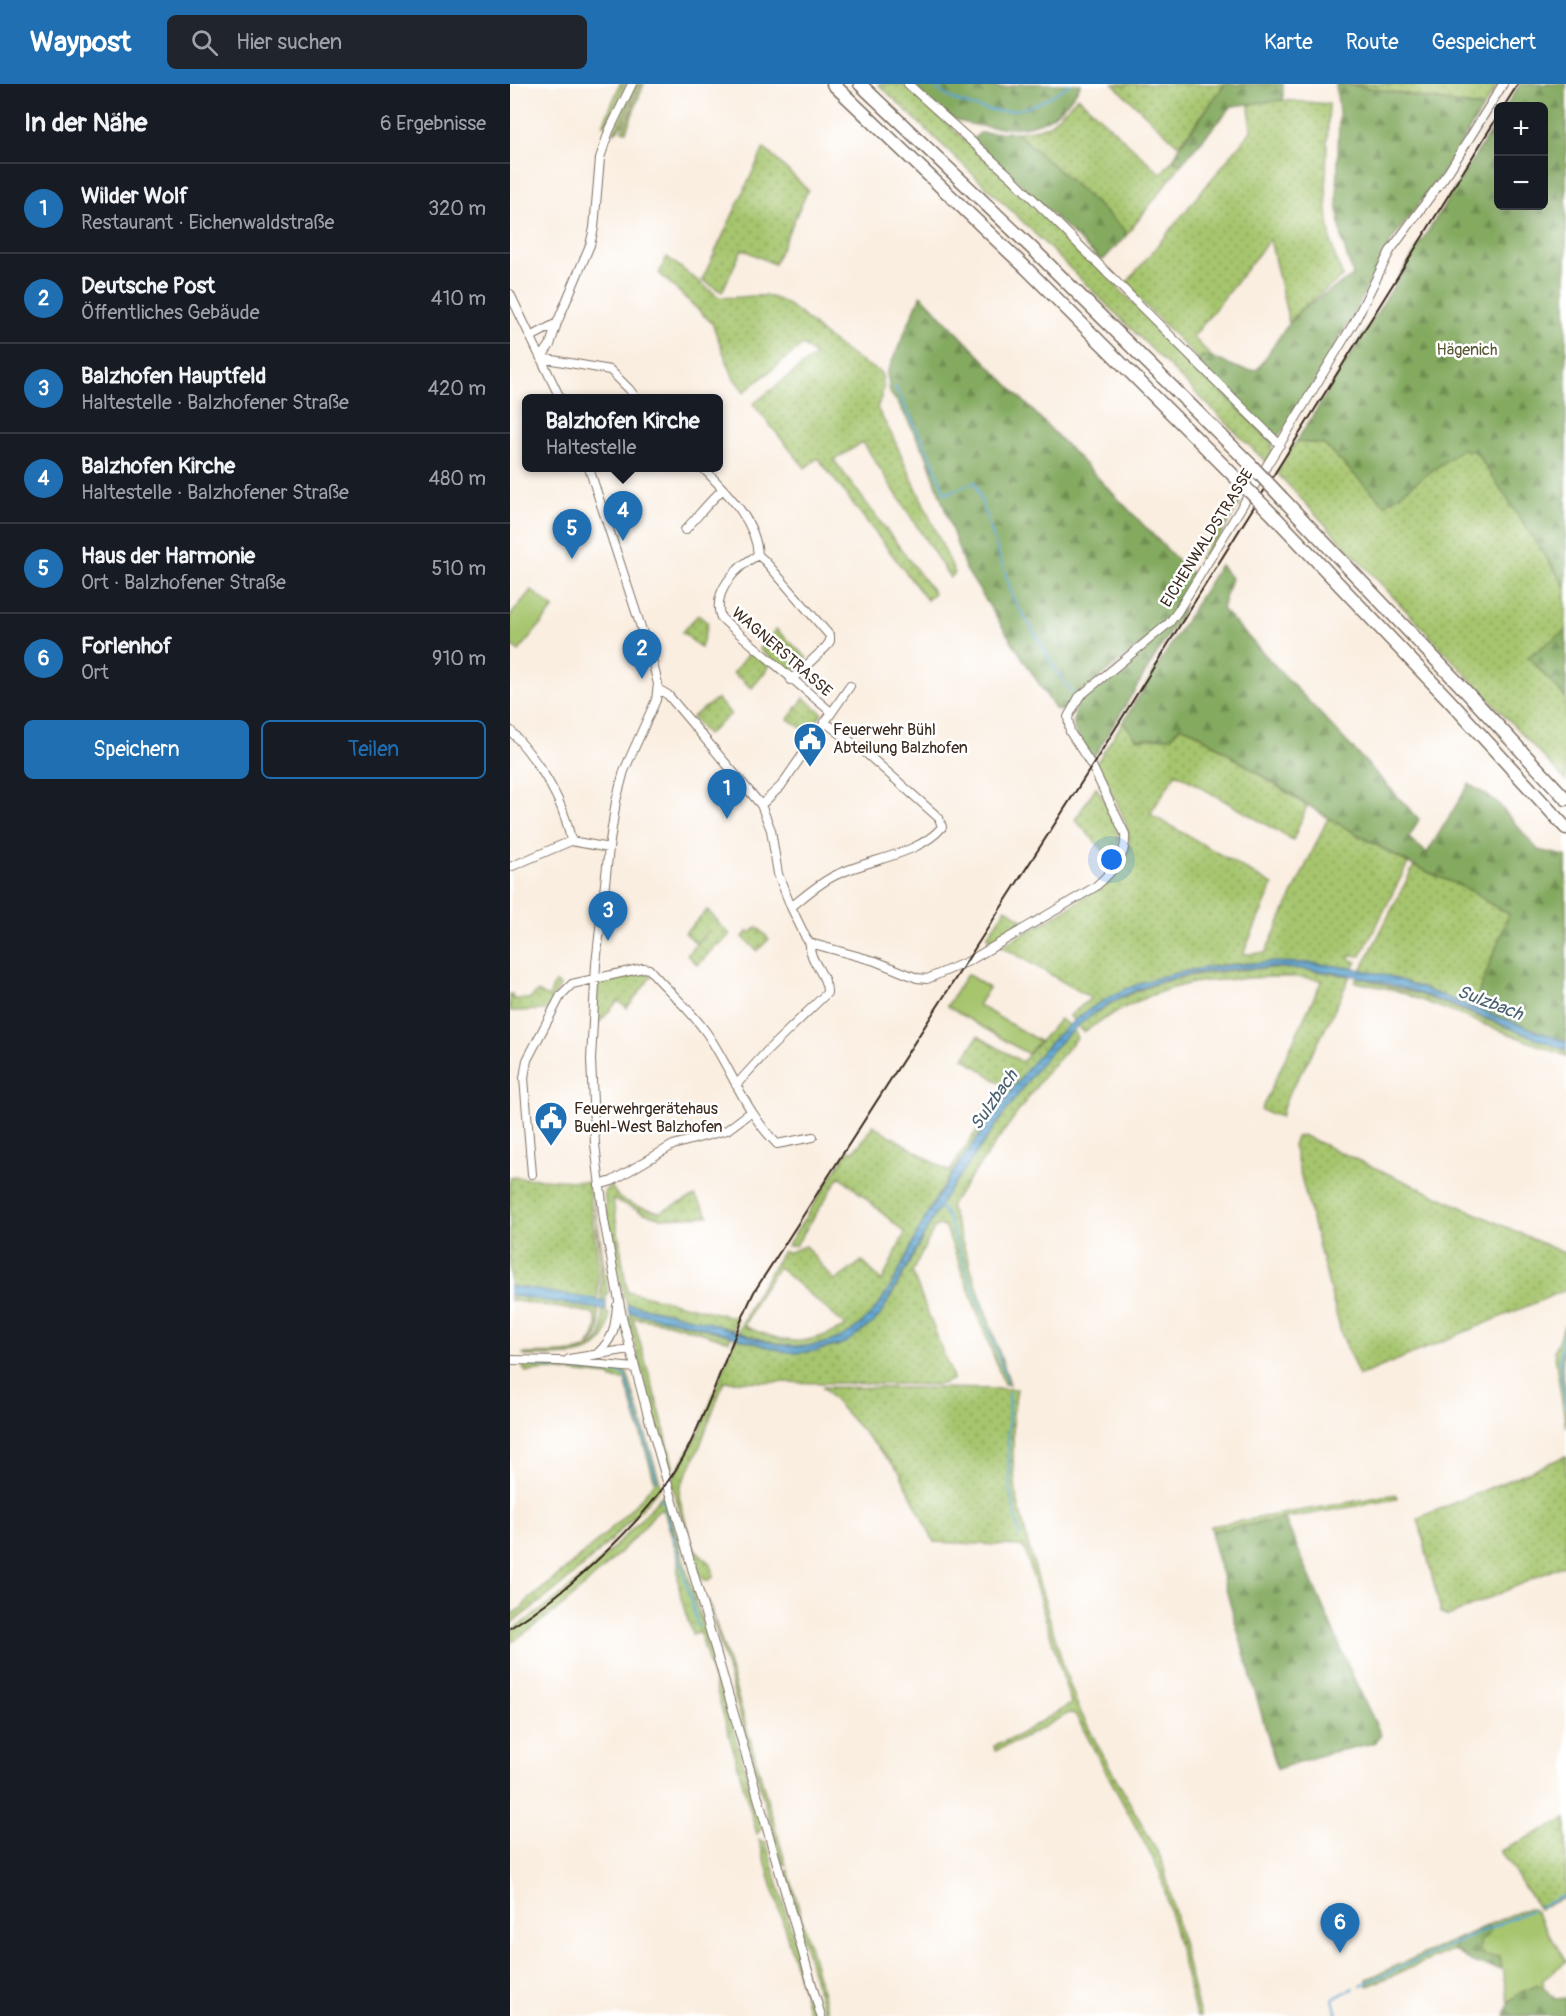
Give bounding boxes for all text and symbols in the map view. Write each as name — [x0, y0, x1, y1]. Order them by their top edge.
search box — [167, 15, 587, 69]
text: Waypost — [30, 25, 131, 60]
icon: search — [188, 26, 221, 59]
text: Hier suchen — [236, 28, 342, 56]
text: Karte — [1264, 29, 1313, 56]
text: Route — [1346, 29, 1399, 56]
text: Gespeichert — [1432, 29, 1536, 56]
map controls — [1494, 102, 1548, 210]
button: + — [1494, 102, 1548, 156]
text: In der Nähe — [24, 107, 147, 139]
text: 6 Ergebnisse — [380, 111, 486, 136]
button: − — [1494, 156, 1548, 210]
text: Wilder Wolf — [81, 182, 188, 210]
text: 1 — [40, 196, 47, 221]
text: 320 m — [428, 196, 486, 221]
text: Restaurant · Eichenwaldstraße — [81, 210, 334, 235]
text: Deutsche Post — [81, 272, 215, 300]
text: 2 — [38, 286, 49, 311]
text: 410 m — [431, 286, 486, 311]
text: Öffentliches Gebäude — [81, 300, 260, 325]
park label: Hägenich — [1437, 340, 1497, 360]
text: Balzhofen Hauptfeld — [81, 362, 266, 390]
text: 3 — [38, 376, 49, 401]
text: 420 m — [427, 376, 486, 401]
text: Haltestelle · Balzhofener Straße — [81, 390, 349, 415]
popup — [522, 394, 723, 472]
text: Balzhofen Kirche — [545, 407, 700, 435]
text: Haltestelle — [545, 435, 636, 460]
text: Balzhofen Kirche — [81, 452, 235, 480]
street label: EICHENWALDSTRASSE — [1156, 465, 1258, 611]
text: 4 — [38, 466, 49, 491]
text: 480 m — [429, 466, 486, 491]
text: Haltestelle · Balzhofener Straße — [81, 480, 349, 505]
pin: 4 — [604, 492, 642, 541]
pin: 5 — [552, 510, 592, 559]
text: Haus der Harmonie — [81, 542, 255, 570]
text: 5 — [38, 556, 49, 581]
text: 510 m — [432, 556, 486, 581]
text: Ort · Balzhofener Straße — [81, 570, 286, 595]
street label: WAGNERSTRASSE — [728, 603, 836, 701]
pin: 2 — [622, 630, 662, 679]
text: Forlenhof — [81, 632, 172, 660]
text: 6 — [38, 646, 49, 671]
text: 910 m — [432, 646, 486, 671]
text: Ort — [81, 660, 109, 685]
button: Speichern — [24, 720, 249, 779]
button: Teilen — [261, 720, 486, 779]
place label: Feuerwehr Bühl Abteilung Balzhofen — [833, 720, 968, 758]
public building icon: Feuerwehr Bühl Abteilung Balzhofen — [792, 721, 828, 768]
pin: 1 — [708, 770, 746, 819]
your location — [1097, 845, 1126, 874]
pin: 3 — [588, 892, 628, 941]
water label: Sulzbach — [1454, 980, 1527, 1026]
water label: Sulzbach — [965, 1064, 1024, 1134]
place label: Feuerwehrgerätehaus Buehl-West Balzhofen — [574, 1099, 723, 1137]
public building icon: Feuerwehrgerätehaus Buehl-West Balzhofen — [533, 1100, 569, 1147]
pin: 6 — [1320, 1904, 1360, 1953]

